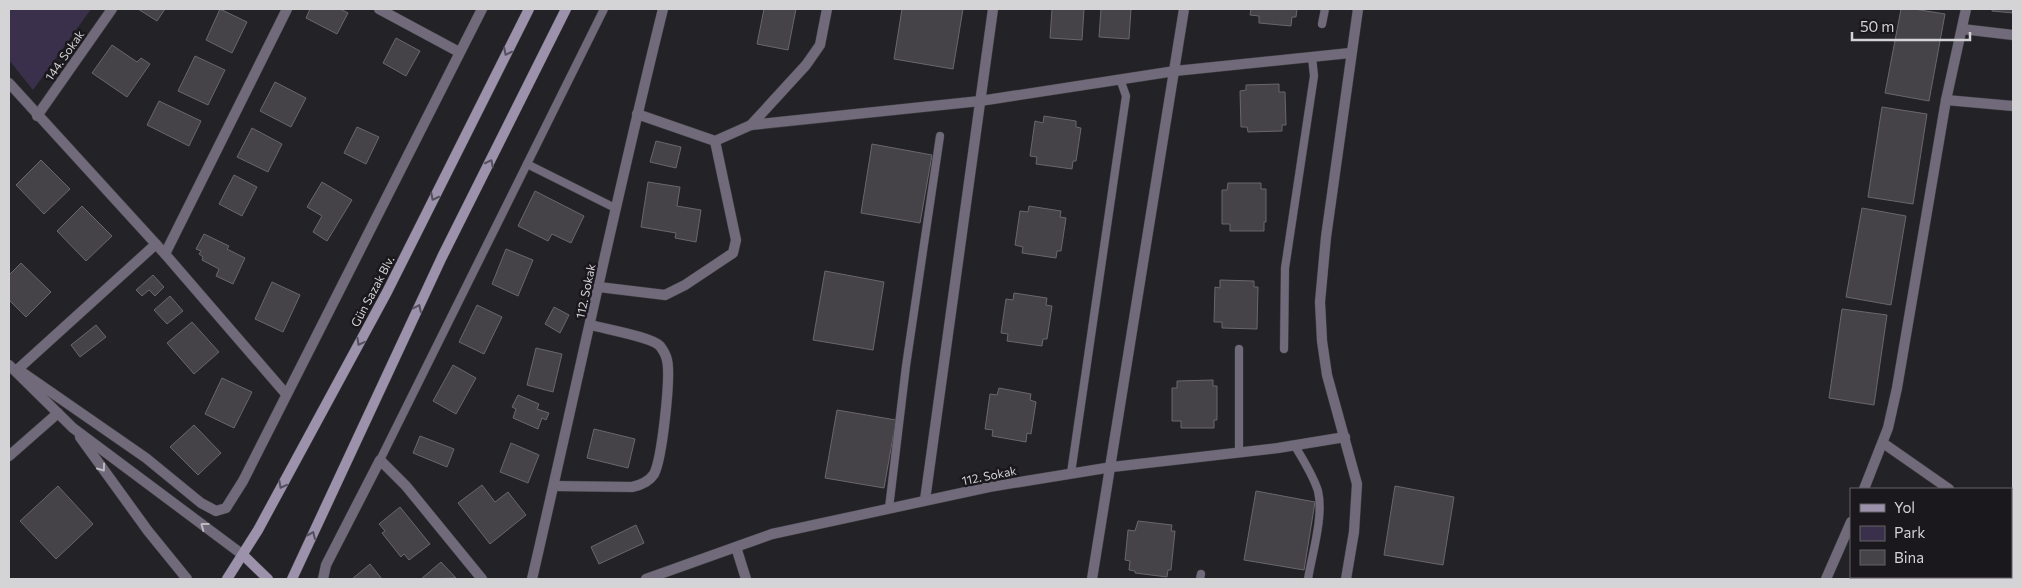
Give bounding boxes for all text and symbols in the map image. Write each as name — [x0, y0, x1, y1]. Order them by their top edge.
scale bar — [1852, 10, 1970, 42]
text: 50 m — [1860, 17, 1894, 35]
street label: 144. Sokak — [42, 27, 87, 83]
one-way arrow — [503, 47, 513, 56]
one-way arrow — [484, 159, 494, 168]
one-way arrow — [430, 192, 440, 201]
street label: Gün Sazak Blv. — [347, 253, 397, 329]
street label: 112. Sokak — [572, 262, 598, 320]
one-way arrow — [412, 304, 422, 313]
one-way arrow — [356, 337, 366, 346]
one-way arrow — [96, 462, 105, 472]
street label: 112. Sokak — [960, 463, 1018, 487]
one-way arrow — [278, 479, 288, 488]
legend — [1850, 488, 2012, 578]
text: Yol — [1894, 498, 1915, 516]
one-way arrow — [200, 523, 210, 532]
text: Park — [1894, 523, 1925, 541]
one-way arrow — [306, 531, 317, 540]
text: Bina — [1894, 548, 1924, 566]

